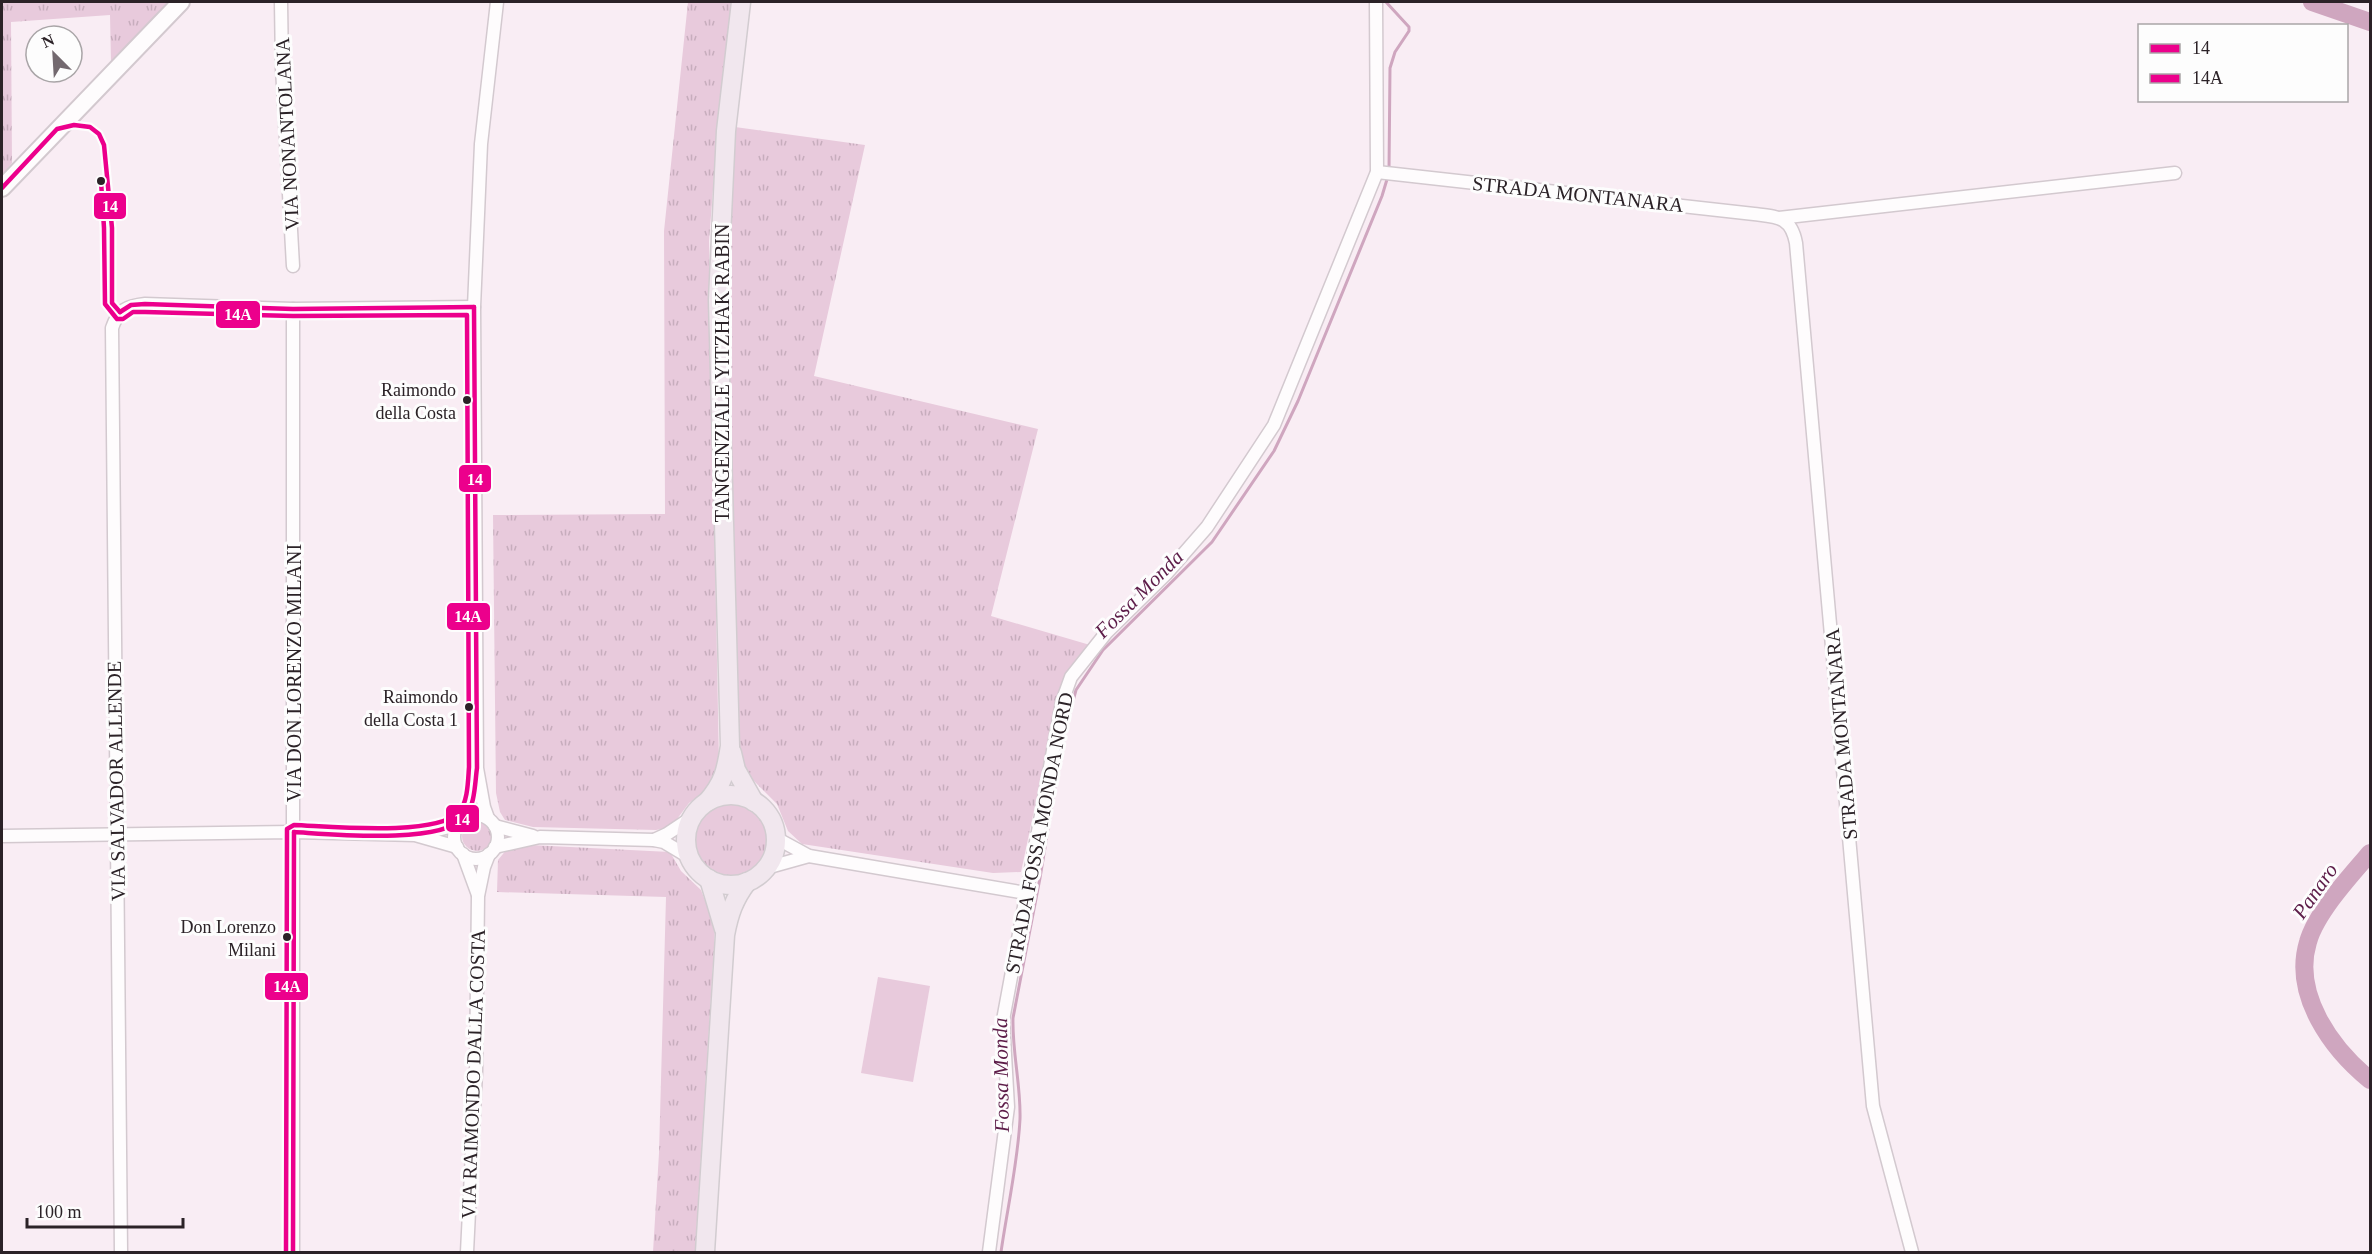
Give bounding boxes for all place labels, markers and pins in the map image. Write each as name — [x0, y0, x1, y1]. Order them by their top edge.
unlabelled marker — [95, 175, 107, 187]
place label: Raimondo della Costa — [376, 380, 456, 423]
marker: Raimondo della Costa — [461, 394, 473, 406]
place label: Raimondo della Costa 1 — [364, 687, 458, 730]
marker: Raimondo della Costa 1 — [463, 701, 475, 713]
place label: Don Lorenzo Milani — [181, 917, 276, 960]
marker: Don Lorenzo Milani — [281, 931, 293, 943]

